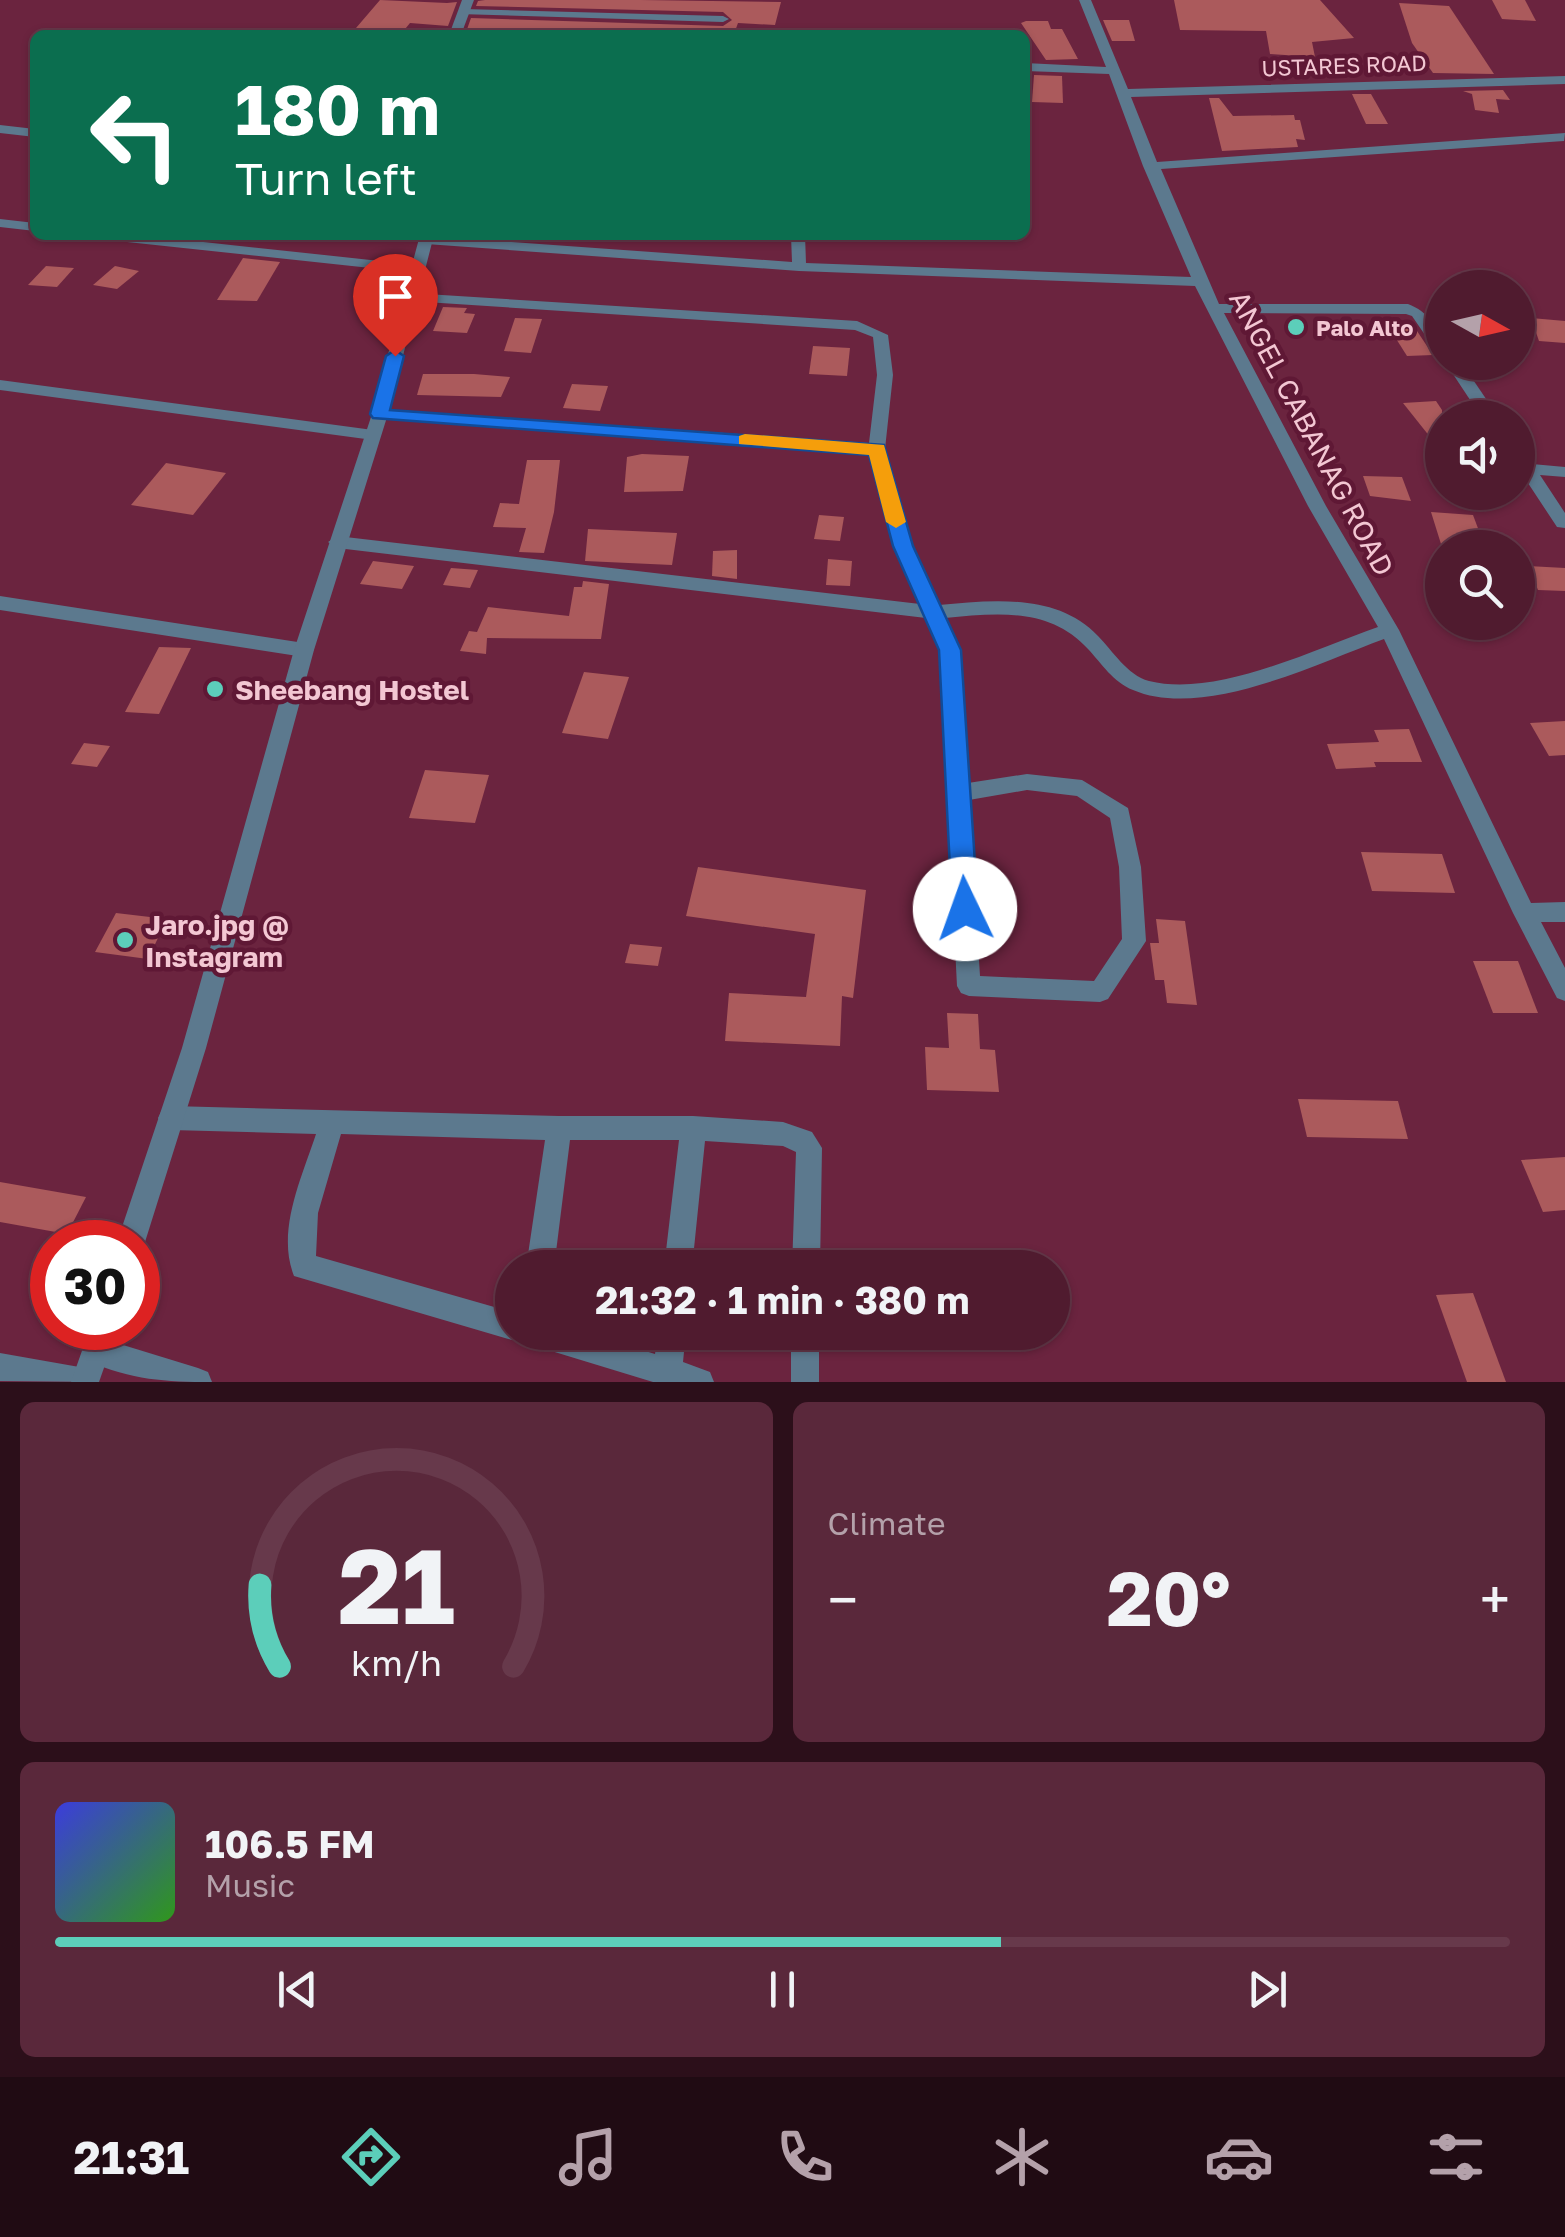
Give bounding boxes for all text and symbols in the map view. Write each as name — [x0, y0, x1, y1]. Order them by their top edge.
street label: USTARES ROAD — [1261, 49, 1427, 81]
text: 180 m — [235, 66, 440, 150]
icon: left — [70, 70, 200, 200]
text: Turn left — [235, 151, 417, 205]
pin — [353, 254, 438, 357]
icon: arrive — [368, 269, 423, 324]
north arrow — [1425, 270, 1535, 380]
map controls — [1425, 270, 1535, 640]
street label: ANGEL CABANAG ROAD — [1223, 285, 1401, 581]
place label: Palo Alto — [1316, 314, 1413, 341]
marker: Palo Alto — [1285, 316, 1307, 338]
button: sound — [1425, 400, 1535, 510]
button: search — [1425, 530, 1535, 640]
place label: Sheebang Hostel — [235, 673, 469, 706]
marker: Sheebang Hostel — [204, 678, 226, 700]
position arrow — [913, 857, 1017, 961]
place label: Jaro.jpg @ Instagram — [145, 908, 289, 973]
marker: Jaro.jpg @ Instagram — [114, 929, 136, 951]
speed limit sign: 30 — [30, 1220, 160, 1350]
text: 21:32 · 1 min · 380 m — [595, 1277, 970, 1322]
text: Climate — [828, 1504, 946, 1542]
text: 21 — [338, 1522, 455, 1647]
text: 20° — [1107, 1552, 1231, 1643]
text: − — [828, 1566, 858, 1632]
text: + — [1480, 1566, 1510, 1632]
text: km/h — [351, 1641, 442, 1684]
text: 106.5 FM — [205, 1821, 375, 1866]
text: Music — [205, 1866, 295, 1904]
icon: previous — [270, 1962, 325, 2017]
icon: pause — [755, 1962, 810, 2017]
icon: next — [1240, 1962, 1295, 2017]
icon: directions — [336, 2122, 406, 2192]
icon: music — [553, 2122, 623, 2192]
icon: phone — [770, 2122, 840, 2192]
icon: climate — [987, 2122, 1057, 2192]
icon: car — [1204, 2122, 1274, 2192]
icon: filters — [1421, 2122, 1491, 2192]
text: 21:31 — [74, 2130, 189, 2184]

